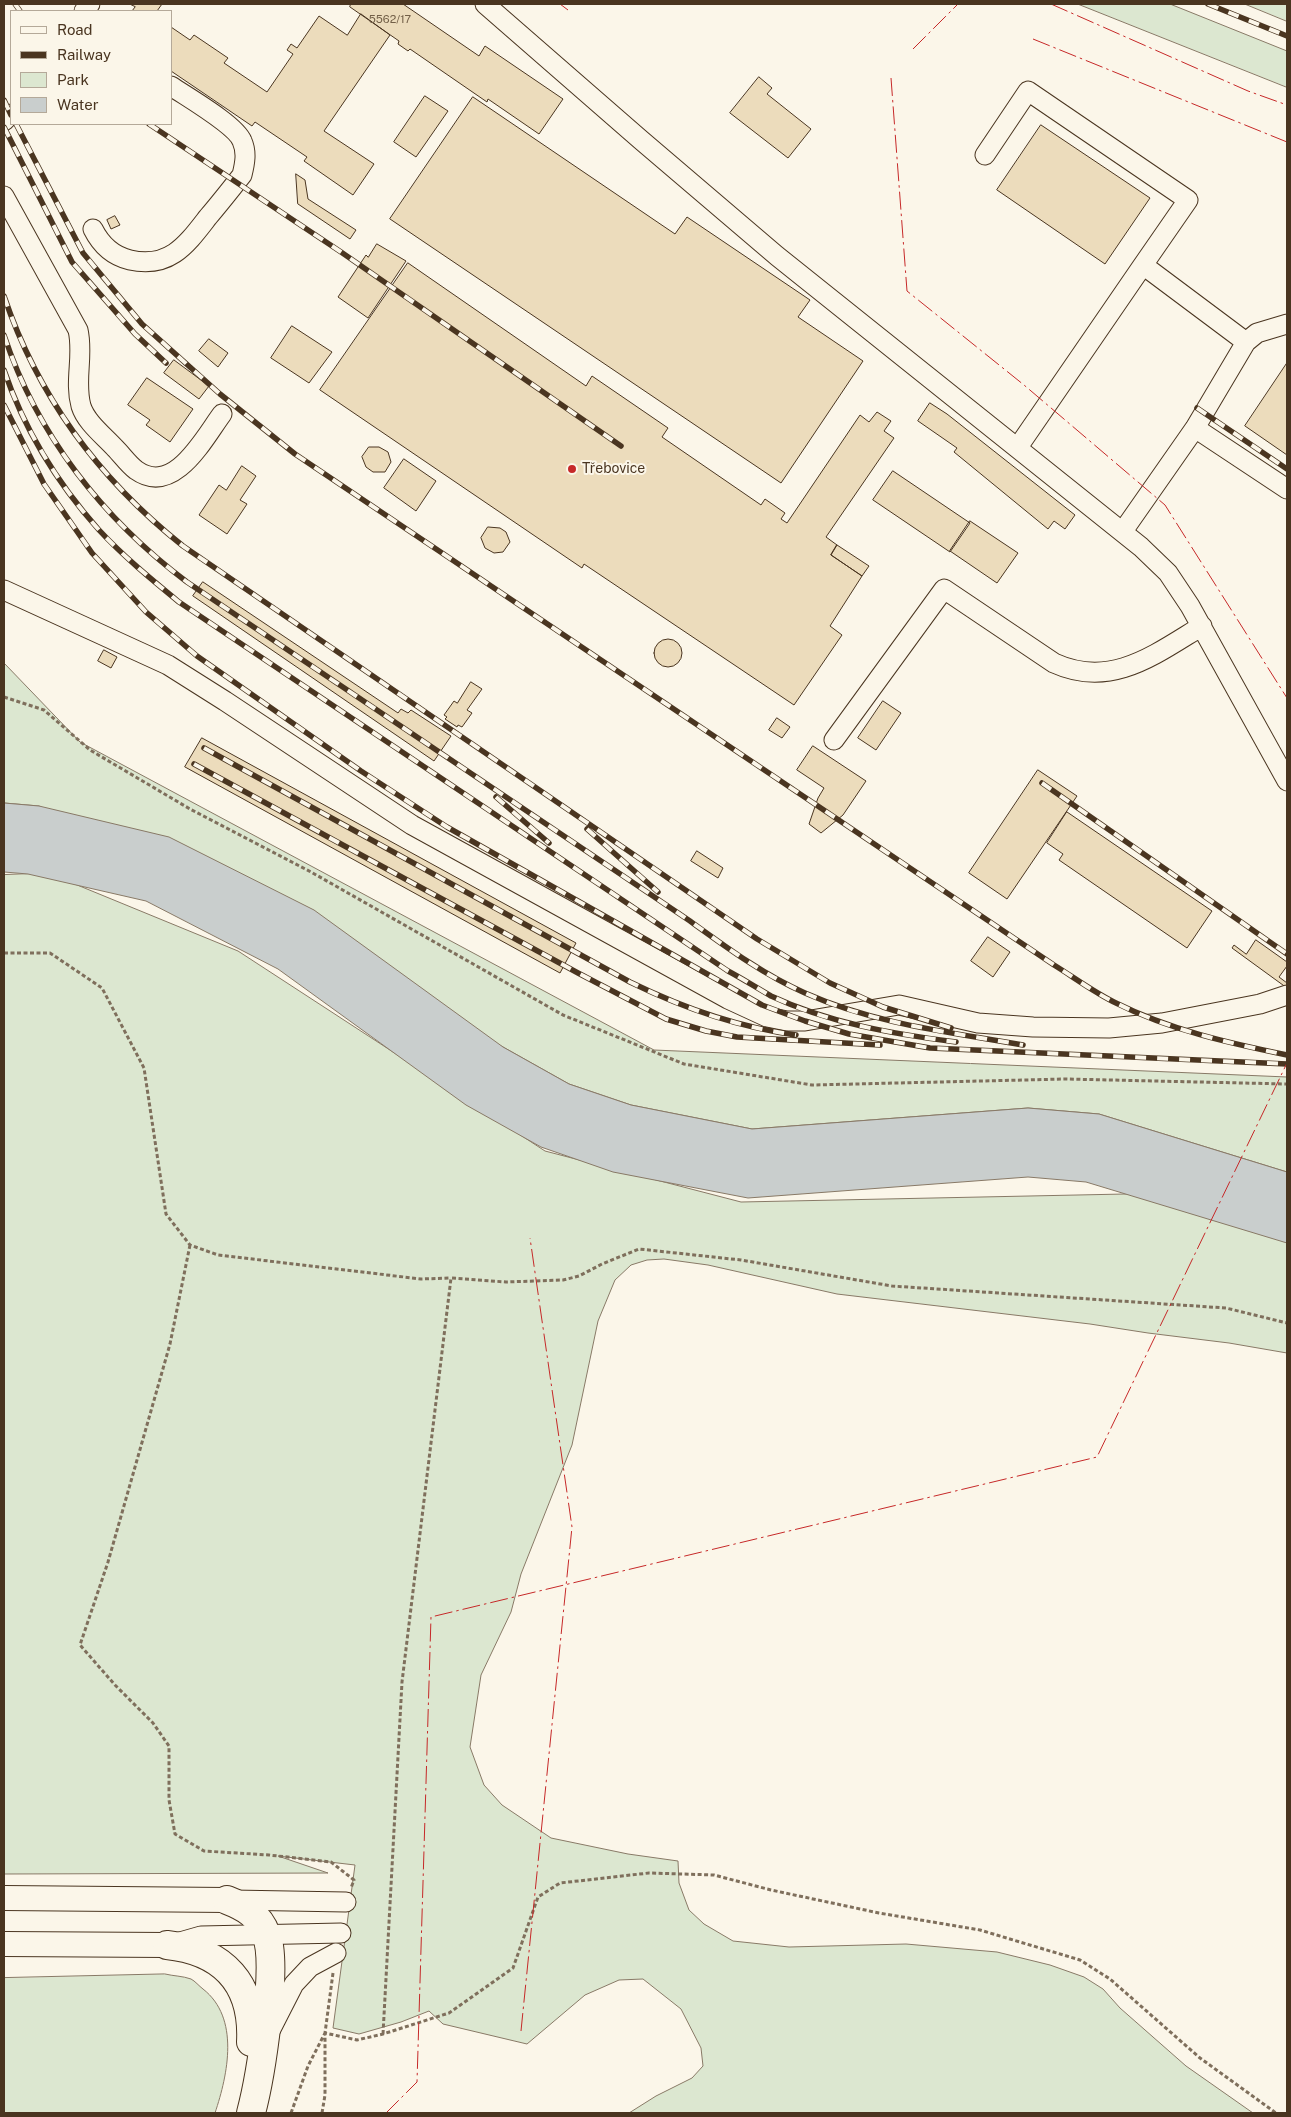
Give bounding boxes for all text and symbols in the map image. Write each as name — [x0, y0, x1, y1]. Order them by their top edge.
legend — [10, 10, 172, 125]
house number: 5562/17 — [369, 13, 411, 27]
text: Road — [57, 21, 93, 38]
text: Railway — [57, 46, 111, 63]
text: Park — [57, 71, 89, 88]
text: Water — [57, 96, 99, 113]
place label: Třebovice — [582, 461, 645, 477]
marker: Třebovice — [566, 463, 578, 475]

